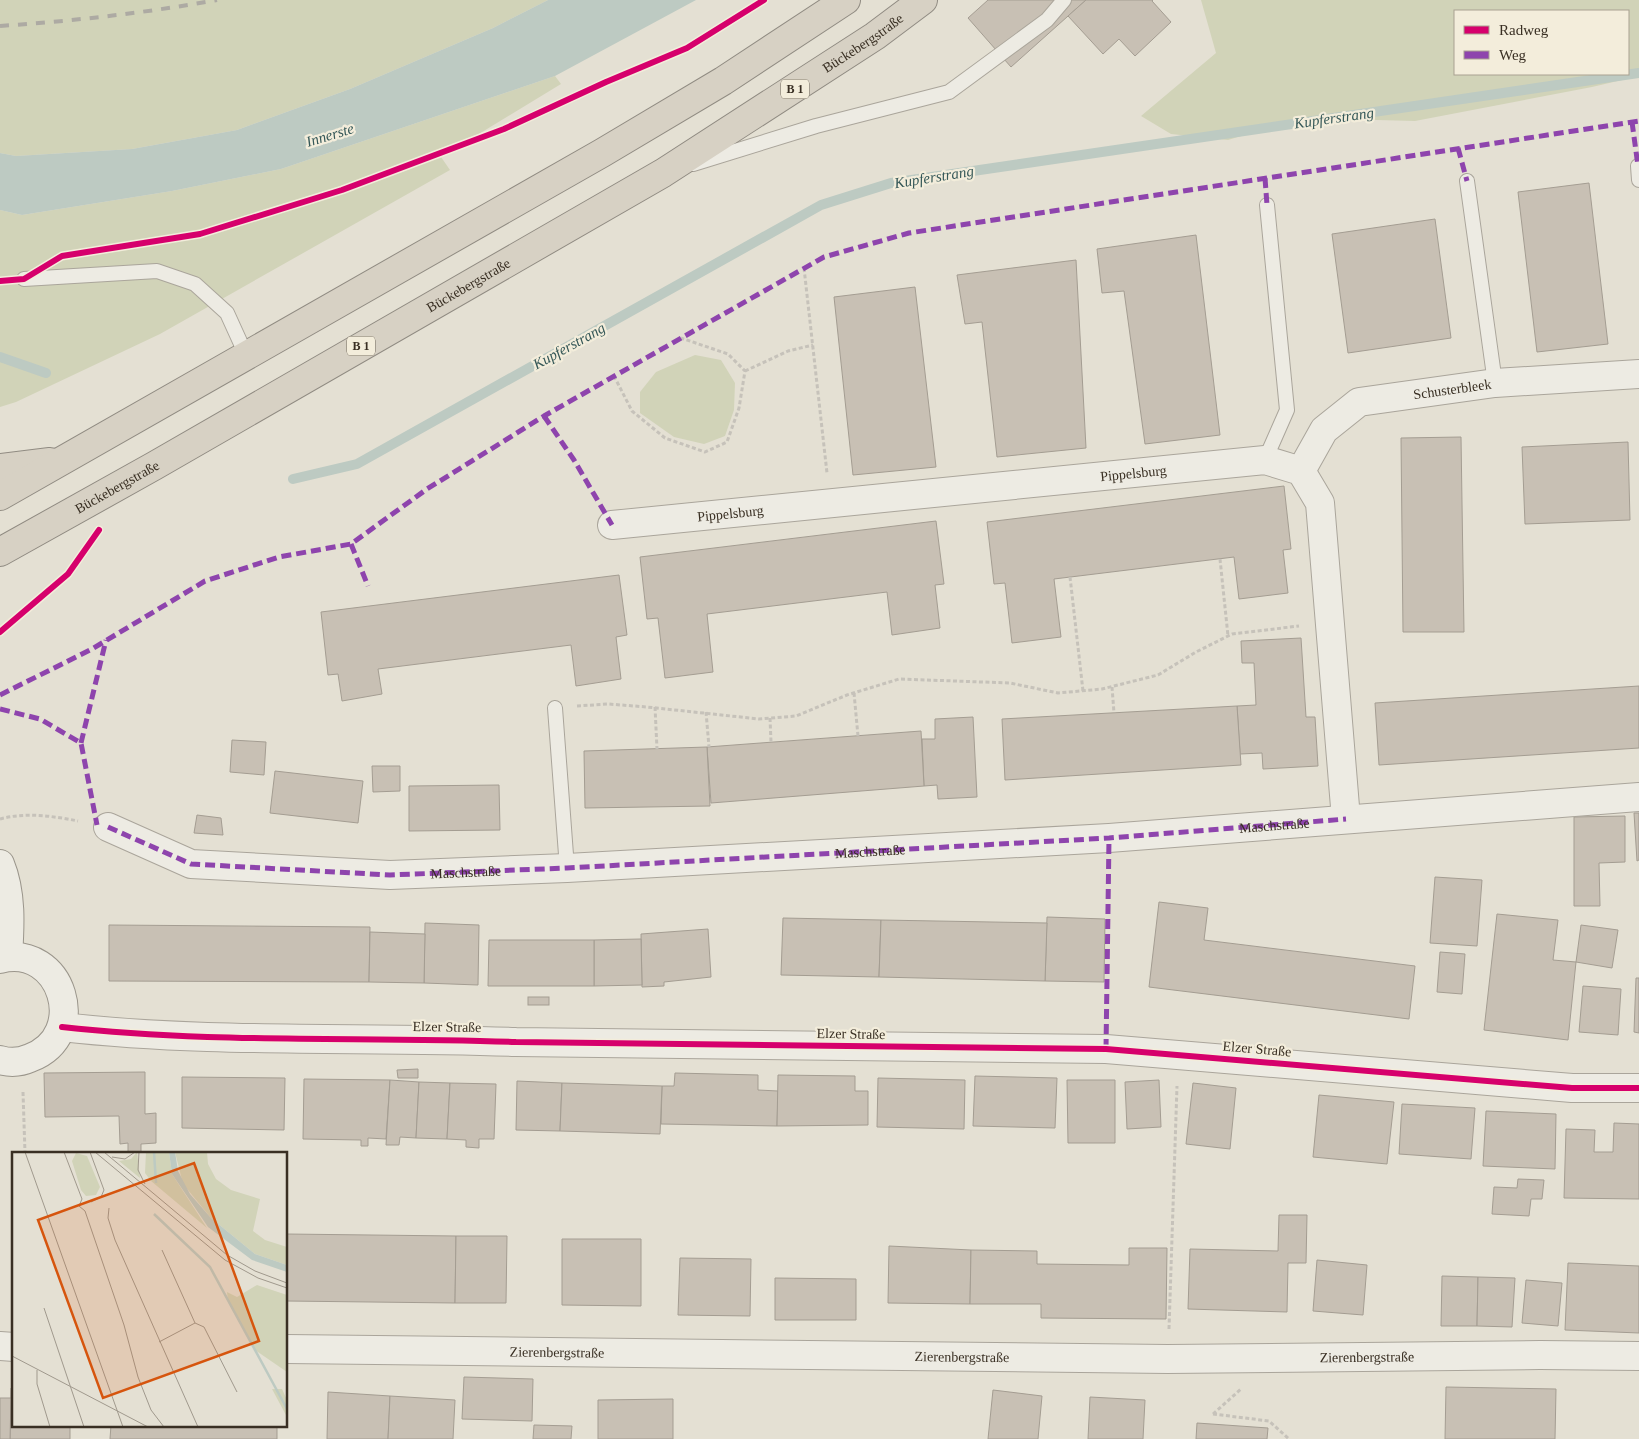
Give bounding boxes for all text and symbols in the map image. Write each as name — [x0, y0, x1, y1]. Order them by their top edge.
street label: Bückebergstraße — [820, 10, 906, 75]
legend — [1454, 10, 1629, 75]
text: Radweg — [1499, 22, 1549, 38]
text: Weg — [1499, 47, 1527, 63]
road number: B 1 — [781, 80, 809, 98]
water label: Kupferstrang — [1292, 104, 1375, 132]
water label: Innerste — [303, 120, 356, 150]
water label: Kupferstrang — [892, 163, 975, 191]
street label: Bückebergstraße — [424, 255, 513, 315]
water label: Kupferstrang — [529, 319, 608, 373]
road number: B 1 — [347, 336, 375, 356]
street label: Schusterbleek — [1412, 376, 1492, 402]
street label: Bückebergstraße — [72, 457, 162, 516]
street label: Pippelsburg — [1100, 462, 1167, 484]
street label: Pippelsburg — [696, 502, 764, 524]
street label: Maschstraße — [1238, 815, 1310, 835]
street label: Maschstraße — [834, 842, 906, 861]
street label: Maschstraße — [430, 863, 501, 881]
street label: Elzer Straße — [412, 1019, 482, 1035]
street label: Elzer Straße — [816, 1026, 886, 1042]
street label: Elzer Straße — [1222, 1039, 1292, 1059]
inset map — [12, 1152, 288, 1426]
street label: Zierenbergstraße — [510, 1344, 604, 1360]
street label: Zierenbergstraße — [915, 1349, 1009, 1365]
street label: Zierenbergstraße — [1320, 1349, 1414, 1365]

